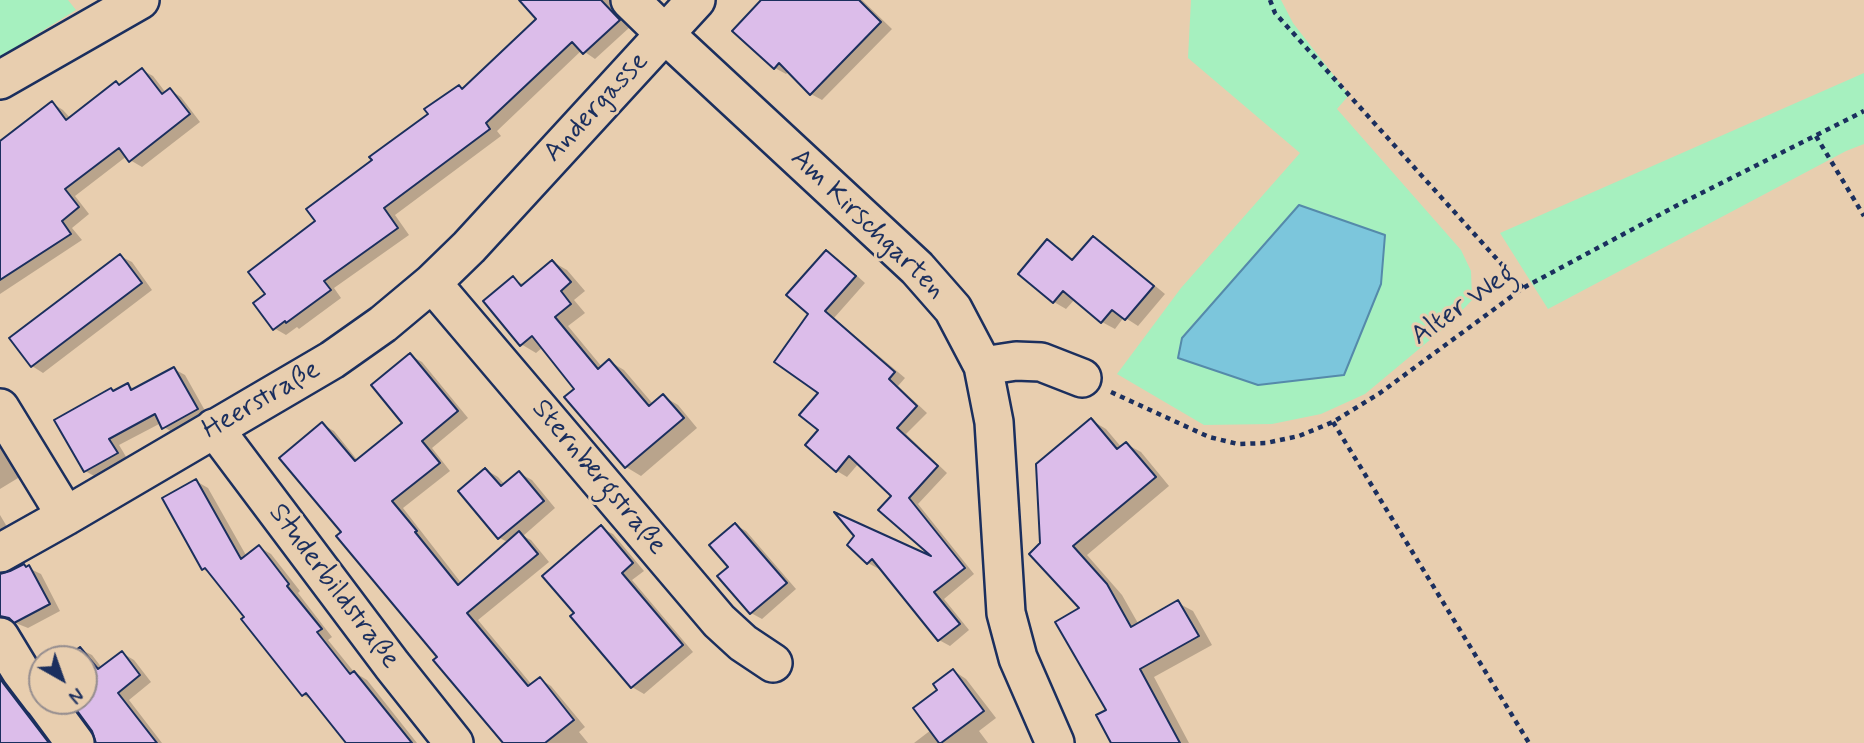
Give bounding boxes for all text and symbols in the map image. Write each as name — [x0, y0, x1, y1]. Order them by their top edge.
street label: Andergasse — [537, 46, 657, 170]
street label: Am Kirschgarten — [783, 143, 951, 307]
street label: Alter Weg — [1405, 258, 1523, 354]
street label: Heerstraße — [197, 354, 327, 448]
street label: Sternbergstraße — [523, 393, 673, 563]
street label: Studerbildstraße — [260, 498, 406, 676]
north arrow — [28, 645, 98, 715]
text: N — [63, 681, 88, 709]

